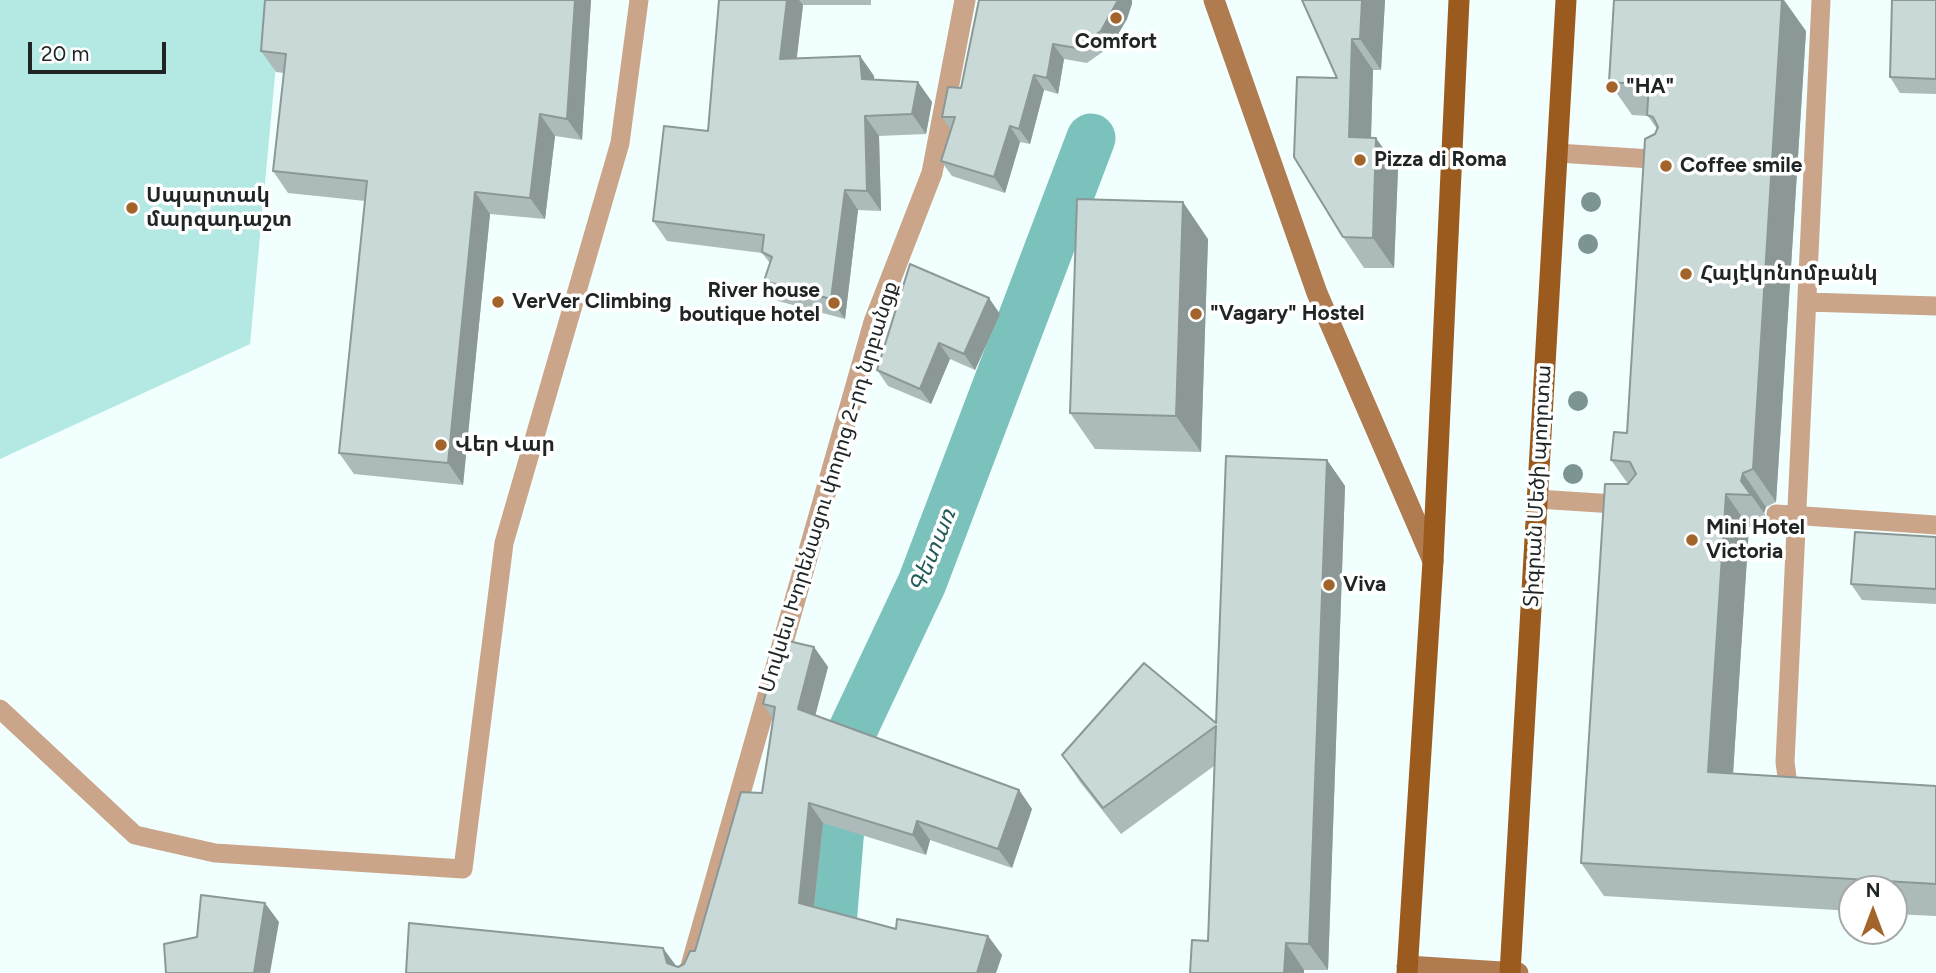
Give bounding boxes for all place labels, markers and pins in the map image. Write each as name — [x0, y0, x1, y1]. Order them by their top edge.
marker: Comfort — [1108, 10, 1124, 26]
place label: Comfort — [1075, 29, 1157, 55]
place label: "HA" — [1626, 74, 1674, 100]
marker: "HA" — [1604, 79, 1620, 95]
place label: Pizza di Roma — [1374, 147, 1507, 173]
marker: Pizza di Roma — [1352, 152, 1368, 168]
place label: Coffee smile — [1680, 153, 1802, 179]
marker: Coffee smile — [1658, 158, 1674, 174]
place label: Սպարտակ մարզադաշտ — [146, 183, 292, 233]
marker: Սպարտակ մարզադաշտ — [124, 200, 140, 216]
place label: Հայէկոնոմբանկ — [1700, 261, 1878, 287]
marker: Հայէկոնոմբանկ — [1678, 266, 1694, 282]
place label: River house boutique hotel — [679, 278, 820, 328]
place label: VerVer Climbing — [512, 289, 672, 315]
marker: VerVer Climbing — [490, 294, 506, 310]
marker: River house boutique hotel — [826, 295, 842, 311]
place label: "Vagary" Hostel — [1210, 301, 1364, 327]
marker: "Vagary" Hostel — [1188, 306, 1204, 322]
place label: Վեր Վար — [455, 432, 555, 458]
marker: Վեր Վար — [433, 437, 449, 453]
place label: Mini Hotel Victoria — [1706, 515, 1805, 565]
marker: Mini Hotel Victoria — [1684, 532, 1700, 548]
place label: Viva — [1343, 572, 1386, 598]
marker: Viva — [1321, 577, 1337, 593]

